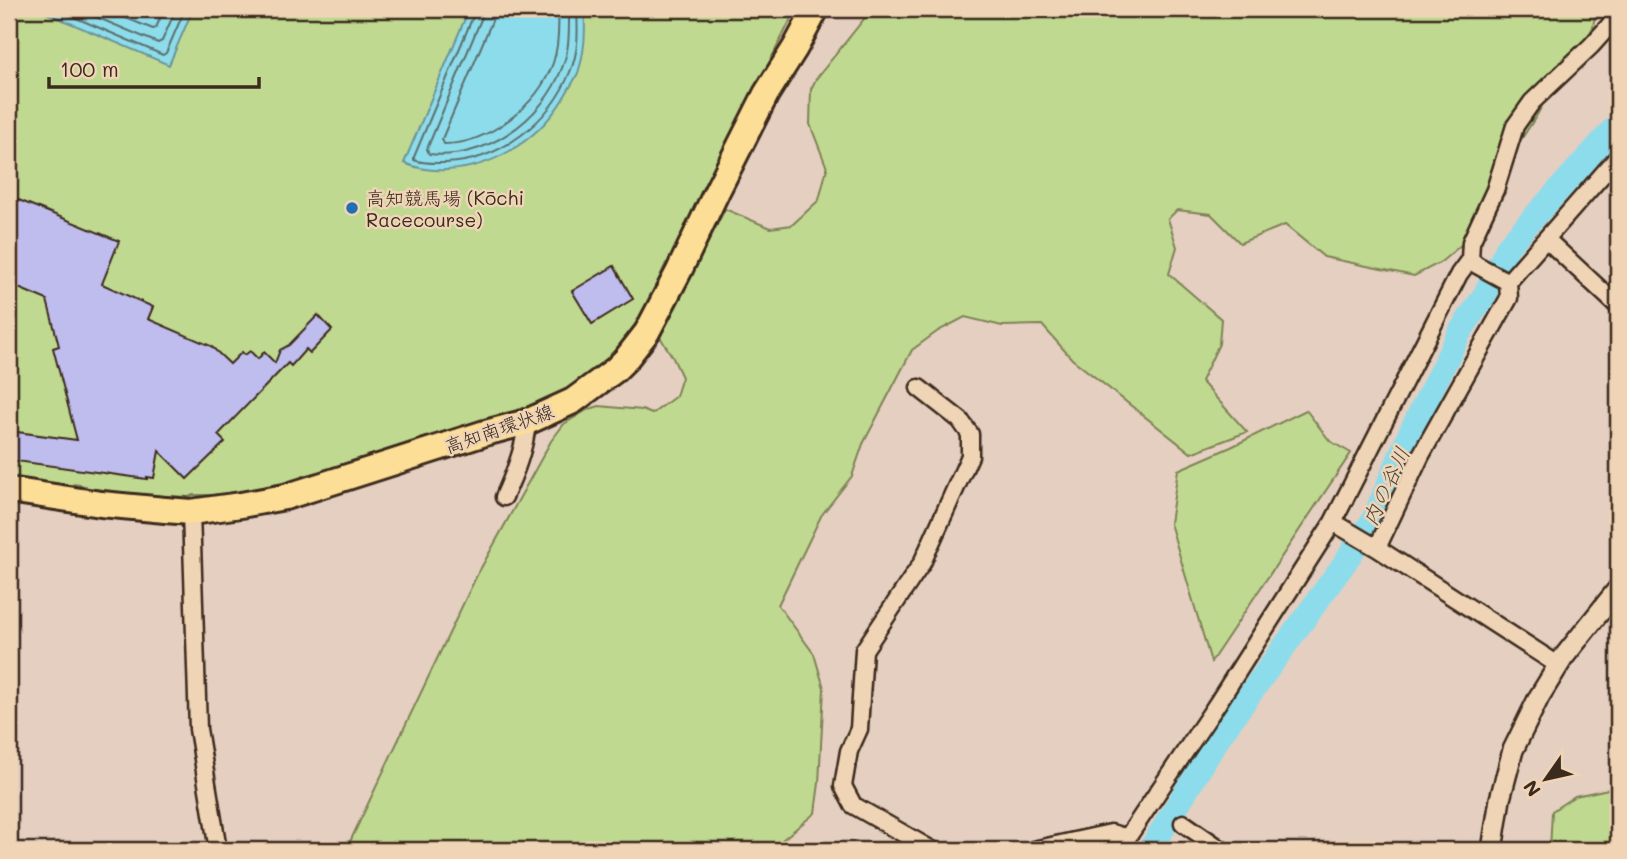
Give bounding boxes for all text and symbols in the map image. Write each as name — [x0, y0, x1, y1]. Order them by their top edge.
scale bar — [49, 46, 259, 90]
text: 100 m — [60, 55, 119, 82]
place label: 高知競馬場 (Kōchi Racecourse) — [366, 185, 524, 232]
marker: 高知競馬場 (Kōchi Racecourse) — [344, 200, 360, 216]
street label: 高知南環状線 — [441, 398, 557, 458]
water label: 内の谷川 — [1355, 442, 1415, 530]
north arrow — [1512, 744, 1582, 814]
text: N — [1517, 776, 1546, 802]

